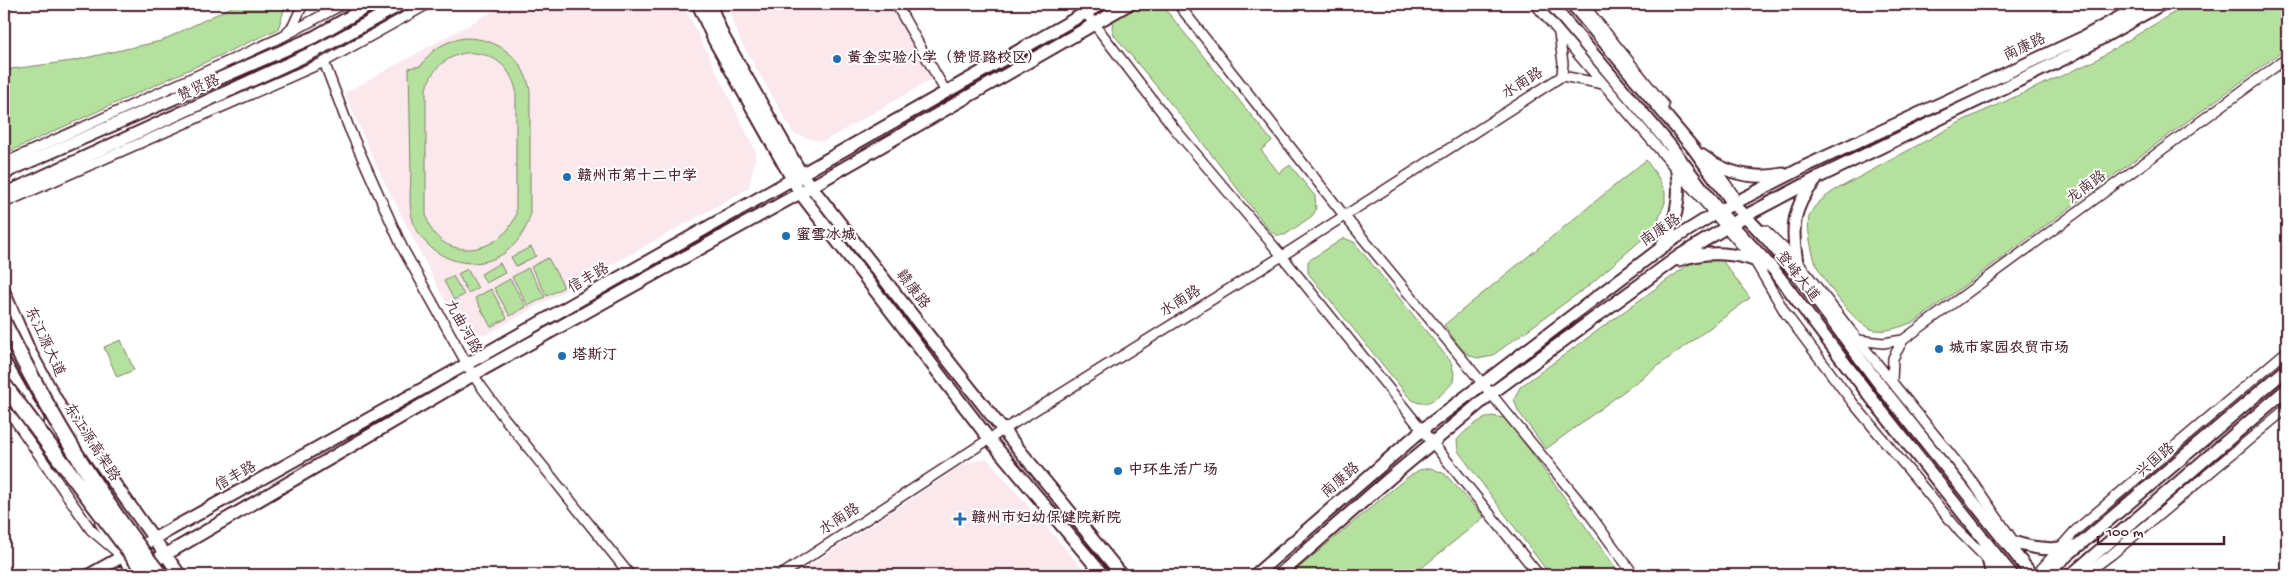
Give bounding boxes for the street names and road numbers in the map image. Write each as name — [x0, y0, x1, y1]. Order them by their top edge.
street label: 南康路 — [2000, 29, 2049, 66]
street label: 水南路 — [1499, 64, 1547, 104]
street label: 赞贤路 — [175, 72, 223, 106]
street label: 龙南路 — [2063, 167, 2110, 209]
street label: 南康路 — [1637, 210, 1685, 251]
street label: 登峰大道 — [1771, 248, 1823, 306]
street label: 信丰路 — [565, 260, 613, 298]
street label: 赣康路 — [891, 267, 933, 313]
street label: 水南路 — [1157, 282, 1205, 322]
street label: 九曲河路 — [440, 296, 484, 358]
street label: 东江源大道 — [20, 304, 68, 380]
street label: 东江源高架路 — [59, 400, 123, 486]
street label: 兴国路 — [2133, 440, 2179, 482]
street label: 信丰路 — [212, 458, 260, 496]
street label: 南康路 — [1317, 459, 1364, 503]
street label: 水南路 — [816, 499, 864, 540]

